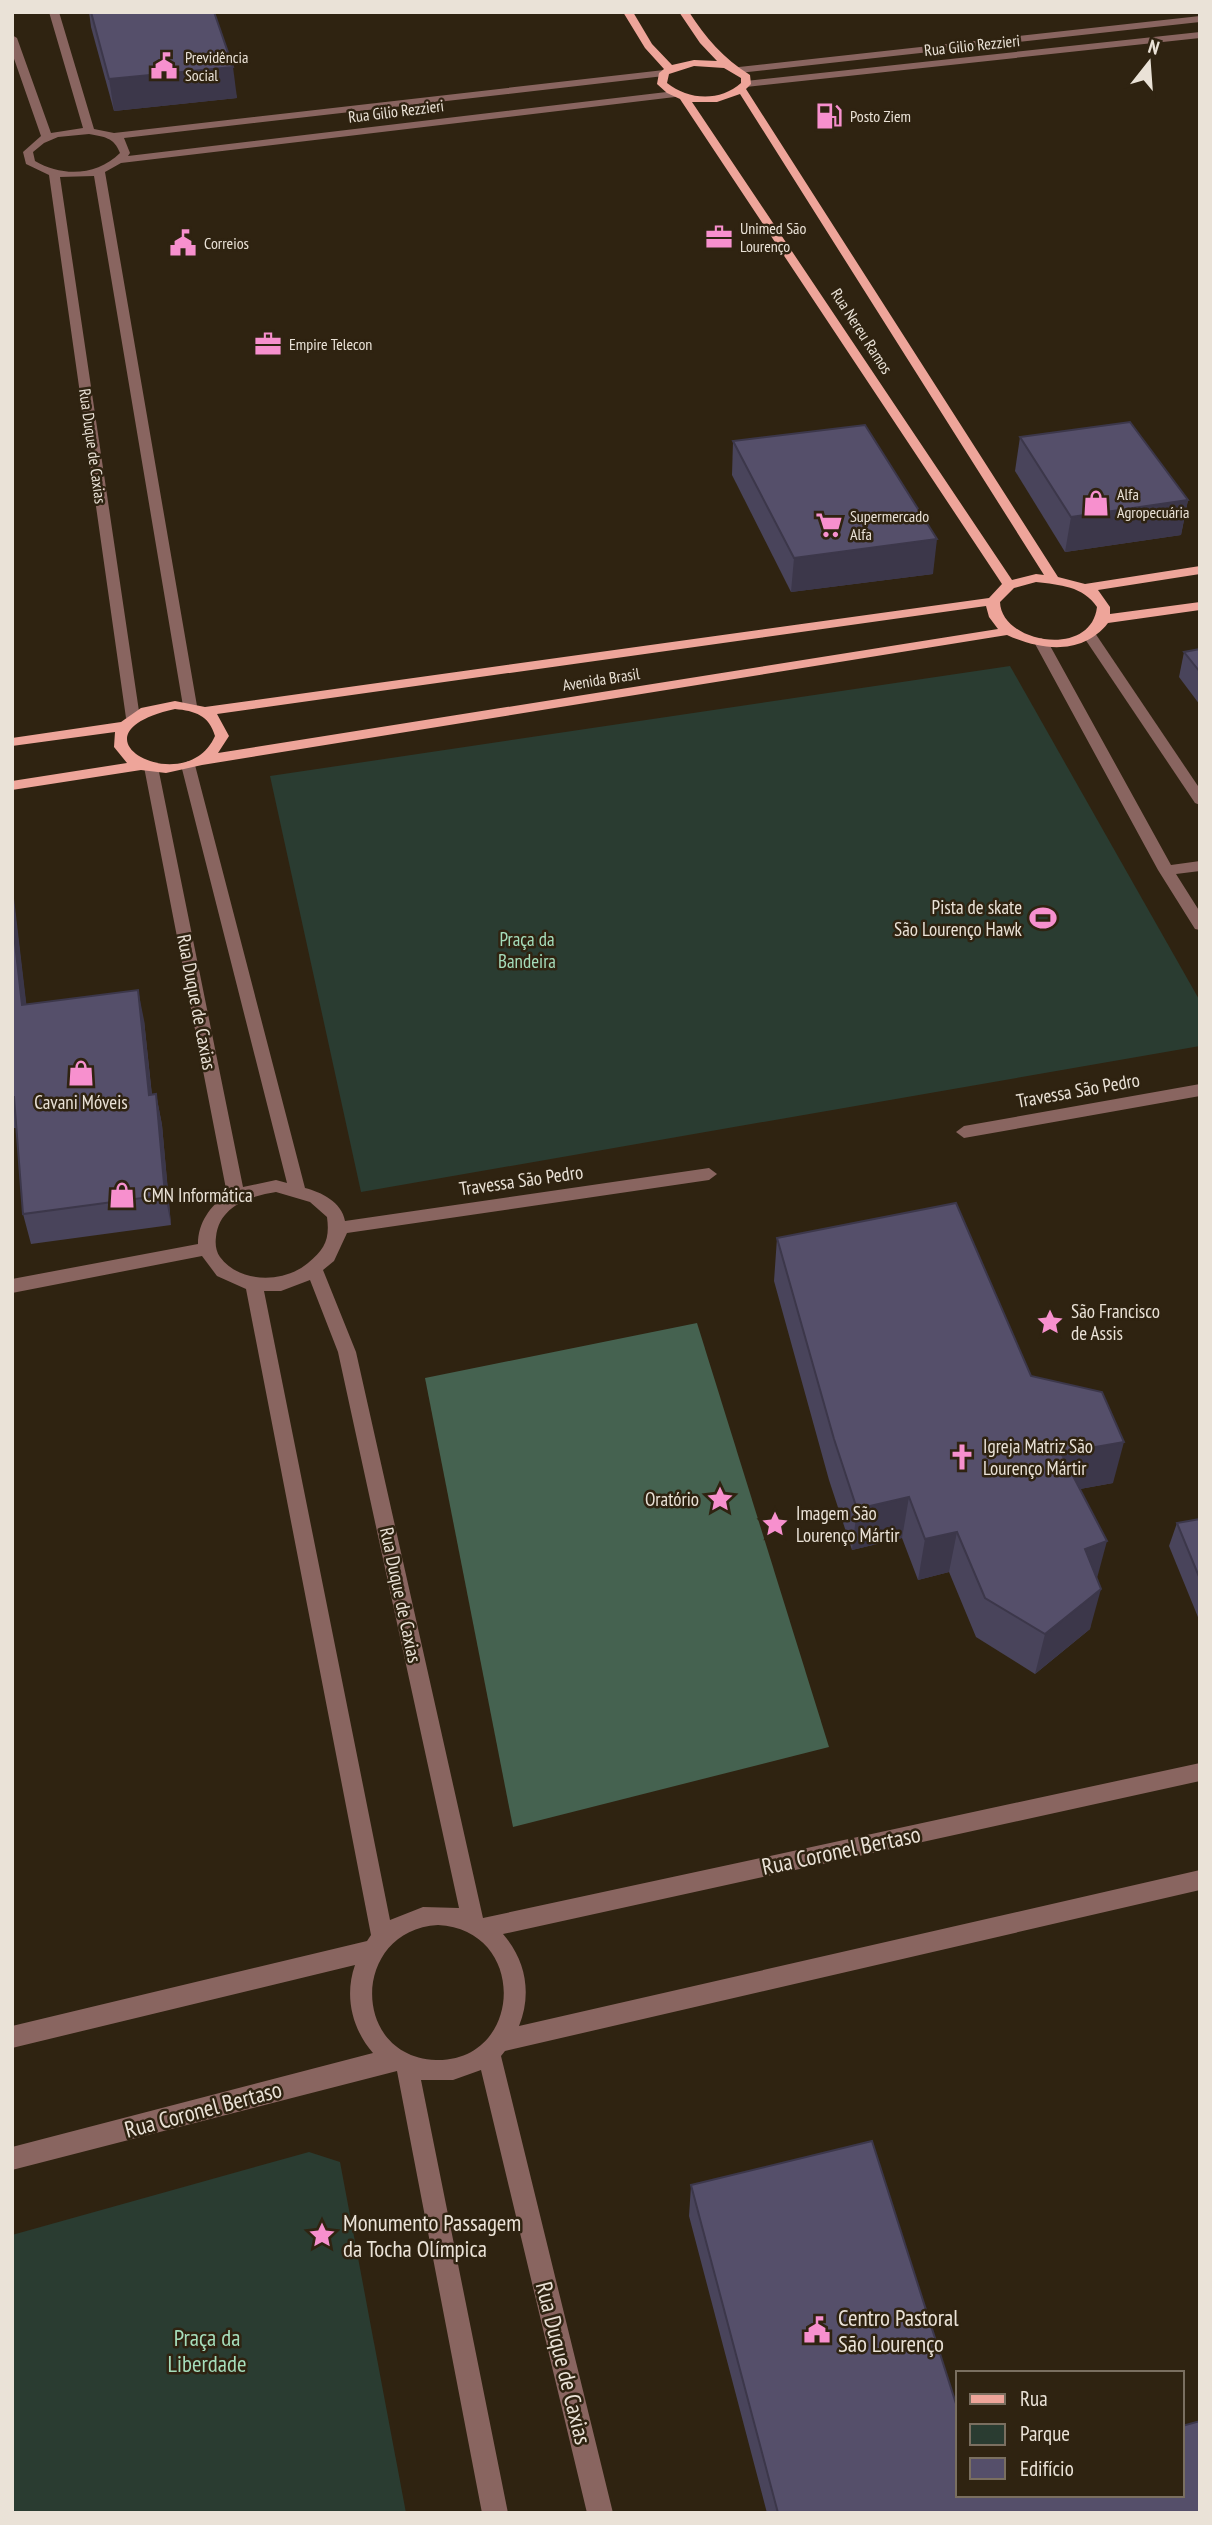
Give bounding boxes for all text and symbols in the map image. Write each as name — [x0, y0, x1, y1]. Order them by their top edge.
north arrow — [1114, 28, 1184, 98]
street label: Rua Gilio Rezzieri — [923, 30, 1021, 60]
text: N — [1146, 34, 1162, 60]
place label: Previdência Social — [185, 47, 248, 85]
public building icon: Previdência Social — [149, 51, 179, 81]
street label: Rua Gilio Rezzieri — [347, 95, 445, 127]
fuel station icon: Posto Ziem — [814, 101, 844, 131]
place label: Posto Ziem — [850, 106, 911, 126]
place label: Unimed São Lourenço — [740, 218, 806, 256]
office icon: Unimed São Lourenço — [704, 222, 734, 252]
public building icon: Correios — [168, 228, 198, 258]
place label: Correios — [204, 233, 249, 253]
street label: Rua Nereu Ramos — [827, 285, 897, 377]
office icon: Empire Telecon — [253, 329, 283, 359]
place label: Empire Telecon — [289, 334, 372, 354]
street label: Rua Duque de Caxias — [75, 387, 111, 505]
place label: Alfa Agropecuária — [1117, 484, 1189, 522]
shop icon: Alfa Agropecuária — [1081, 488, 1111, 518]
place label: Supermercado Alfa — [850, 506, 929, 544]
supermarket icon: Supermercado Alfa — [814, 510, 844, 540]
street label: Avenida Brasil — [561, 663, 641, 695]
place label: Pista de skate São Lourenço Hawk — [894, 895, 1023, 941]
sports icon: Pista de skate São Lourenço Hawk — [1028, 903, 1058, 933]
park label: Praça da Bandeira — [498, 927, 556, 973]
street label: Rua Duque de Caxias — [172, 932, 222, 1072]
shop icon: Cavani Móveis — [66, 1058, 96, 1088]
street label: Travessa São Pedro — [1014, 1067, 1142, 1113]
place label: Cavani Móveis — [34, 1090, 128, 1114]
street label: Travessa São Pedro — [458, 1159, 584, 1201]
shop icon: CMN Informática — [107, 1180, 137, 1210]
place label: CMN Informática — [143, 1183, 253, 1207]
place label: São Francisco de Assis — [1071, 1299, 1160, 1345]
place icon: São Francisco de Assis — [1035, 1307, 1065, 1337]
place label: Igreja Matriz São Lourenço Mártir — [983, 1434, 1093, 1480]
church icon: Igreja Matriz São Lourenço Mártir — [947, 1442, 977, 1472]
place icon: Oratório — [705, 1484, 735, 1514]
place label: Oratório — [645, 1487, 699, 1511]
place label: Imagem São Lourenço Mártir — [796, 1501, 900, 1547]
place icon: Imagem São Lourenço Mártir — [760, 1509, 790, 1539]
street label: Rua Duque de Caxias — [375, 1525, 427, 1665]
street label: Rua Coronel Bertaso — [759, 1819, 923, 1881]
street label: Rua Coronel Bertaso — [121, 2074, 285, 2144]
place label: Monumento Passagem da Tocha Olímpica — [343, 2208, 521, 2263]
place icon: Monumento Passagem da Tocha Olímpica — [307, 2220, 337, 2250]
street label: Rua Duque de Caxias — [530, 2279, 598, 2448]
place label: Centro Pastoral São Lourenço — [838, 2303, 959, 2358]
public building icon: Centro Pastoral São Lourenço — [802, 2315, 832, 2345]
park label: Praça da Liberdade — [168, 2323, 246, 2378]
legend — [956, 2371, 1184, 2497]
text: Rua — [1020, 2385, 1048, 2412]
text: Parque — [1020, 2420, 1070, 2447]
text: Edifício — [1020, 2455, 1074, 2482]

